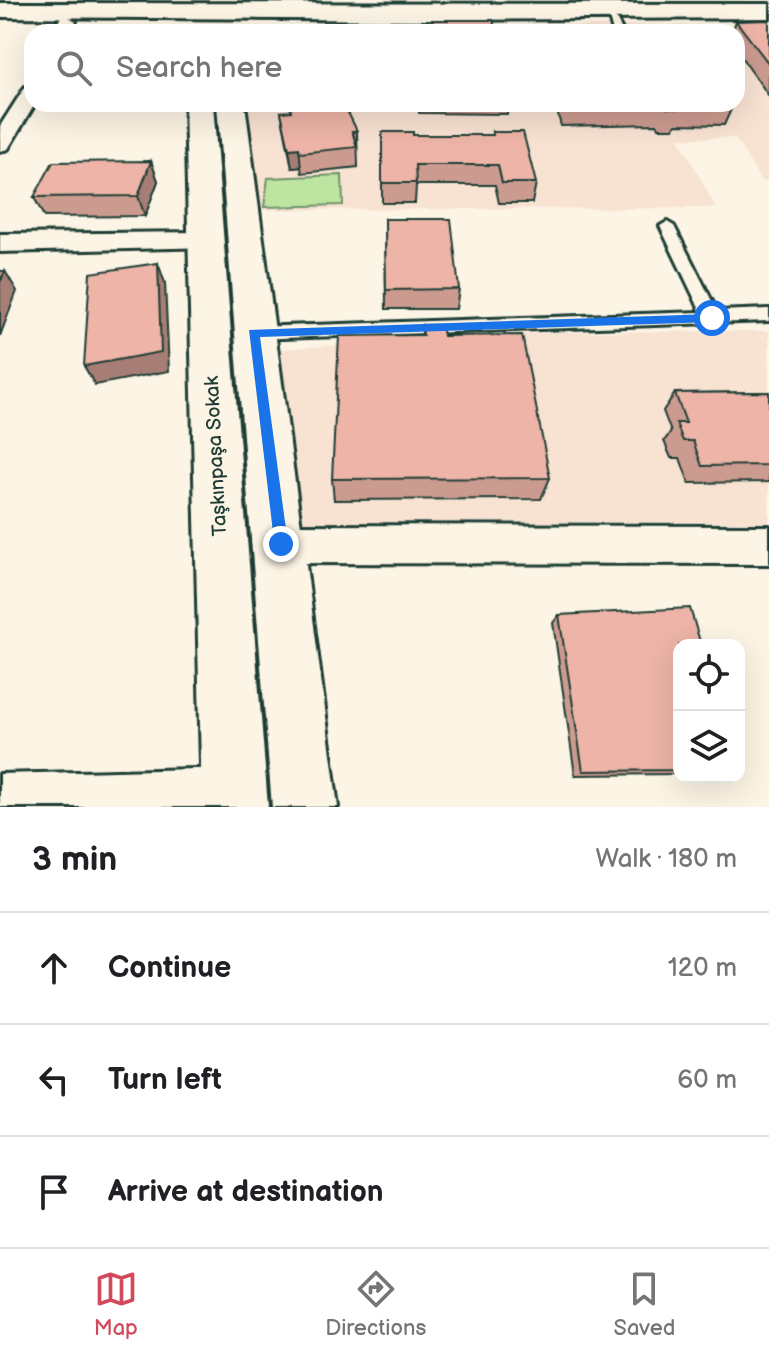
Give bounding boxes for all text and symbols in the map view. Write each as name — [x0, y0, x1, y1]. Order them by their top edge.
search box — [24, 24, 745, 112]
icon: search — [52, 46, 96, 90]
text: Search here — [116, 50, 282, 86]
route start — [694, 300, 730, 336]
street label: Taşkınpaşa Sokak — [200, 375, 232, 537]
route end — [263, 526, 299, 562]
map controls — [673, 639, 745, 783]
button: locate — [673, 639, 745, 711]
button: layers — [673, 711, 745, 783]
text: 3 min — [32, 839, 117, 880]
text: Walk · 180 m — [596, 844, 737, 875]
icon: ahead — [32, 946, 76, 990]
text: Continue — [108, 950, 231, 986]
text: 120 m — [668, 953, 737, 984]
icon: left — [32, 1058, 76, 1102]
text: Turn left — [108, 1062, 222, 1098]
text: 60 m — [677, 1065, 737, 1096]
icon: arrive — [32, 1170, 76, 1214]
text: Arrive at destination — [108, 1174, 384, 1210]
tab: Map — [94, 1267, 138, 1342]
tab: Directions — [325, 1267, 426, 1342]
tab: Saved — [614, 1267, 675, 1342]

